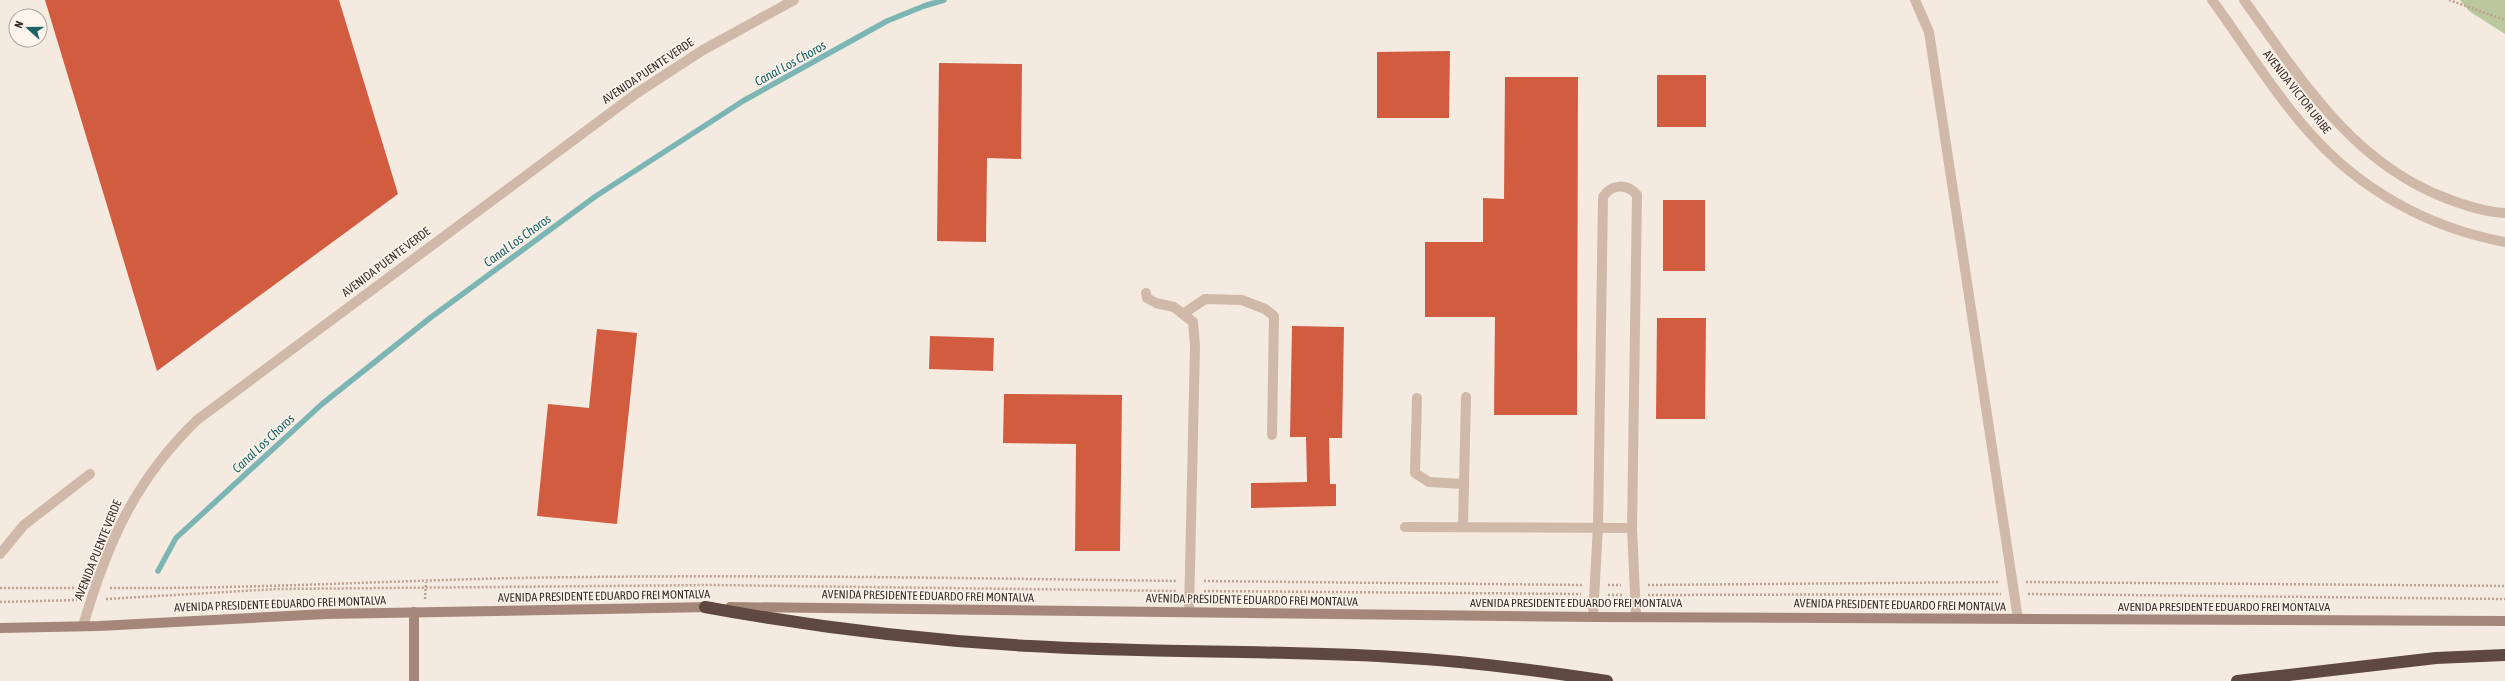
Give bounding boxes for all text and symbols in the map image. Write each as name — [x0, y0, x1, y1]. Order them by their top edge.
north arrow — [8, 8, 48, 48]
text: N — [12, 19, 25, 30]
street label: AVENIDA PUENTE VERDE — [600, 35, 696, 107]
water label: Canal Los Choros — [752, 37, 829, 89]
street label: AVENIDA VICTOR URIBE — [2260, 48, 2334, 136]
water label: Canal Los Choros — [481, 211, 554, 270]
street label: AVENIDA PUENTE VERDE — [339, 224, 433, 300]
water label: Canal Los Choros — [229, 411, 298, 476]
street label: AVENIDA PUENTE VERDE — [71, 498, 125, 602]
street label: AVENIDA PRESIDENTE EDUARDO FREI MONTALVA — [498, 587, 710, 605]
street label: AVENIDA PRESIDENTE EDUARDO FREI MONTALVA — [822, 587, 1034, 605]
street label: AVENIDA PRESIDENTE EDUARDO FREI MONTALVA — [1146, 591, 1358, 609]
street label: AVENIDA PRESIDENTE EDUARDO FREI MONTALVA — [174, 593, 386, 615]
street label: AVENIDA PRESIDENTE EDUARDO FREI MONTALVA — [1470, 596, 1682, 610]
street label: AVENIDA PRESIDENTE EDUARDO FREI MONTALVA — [1794, 596, 2006, 614]
street label: AVENIDA PRESIDENTE EDUARDO FREI MONTALVA — [2118, 600, 2330, 614]

